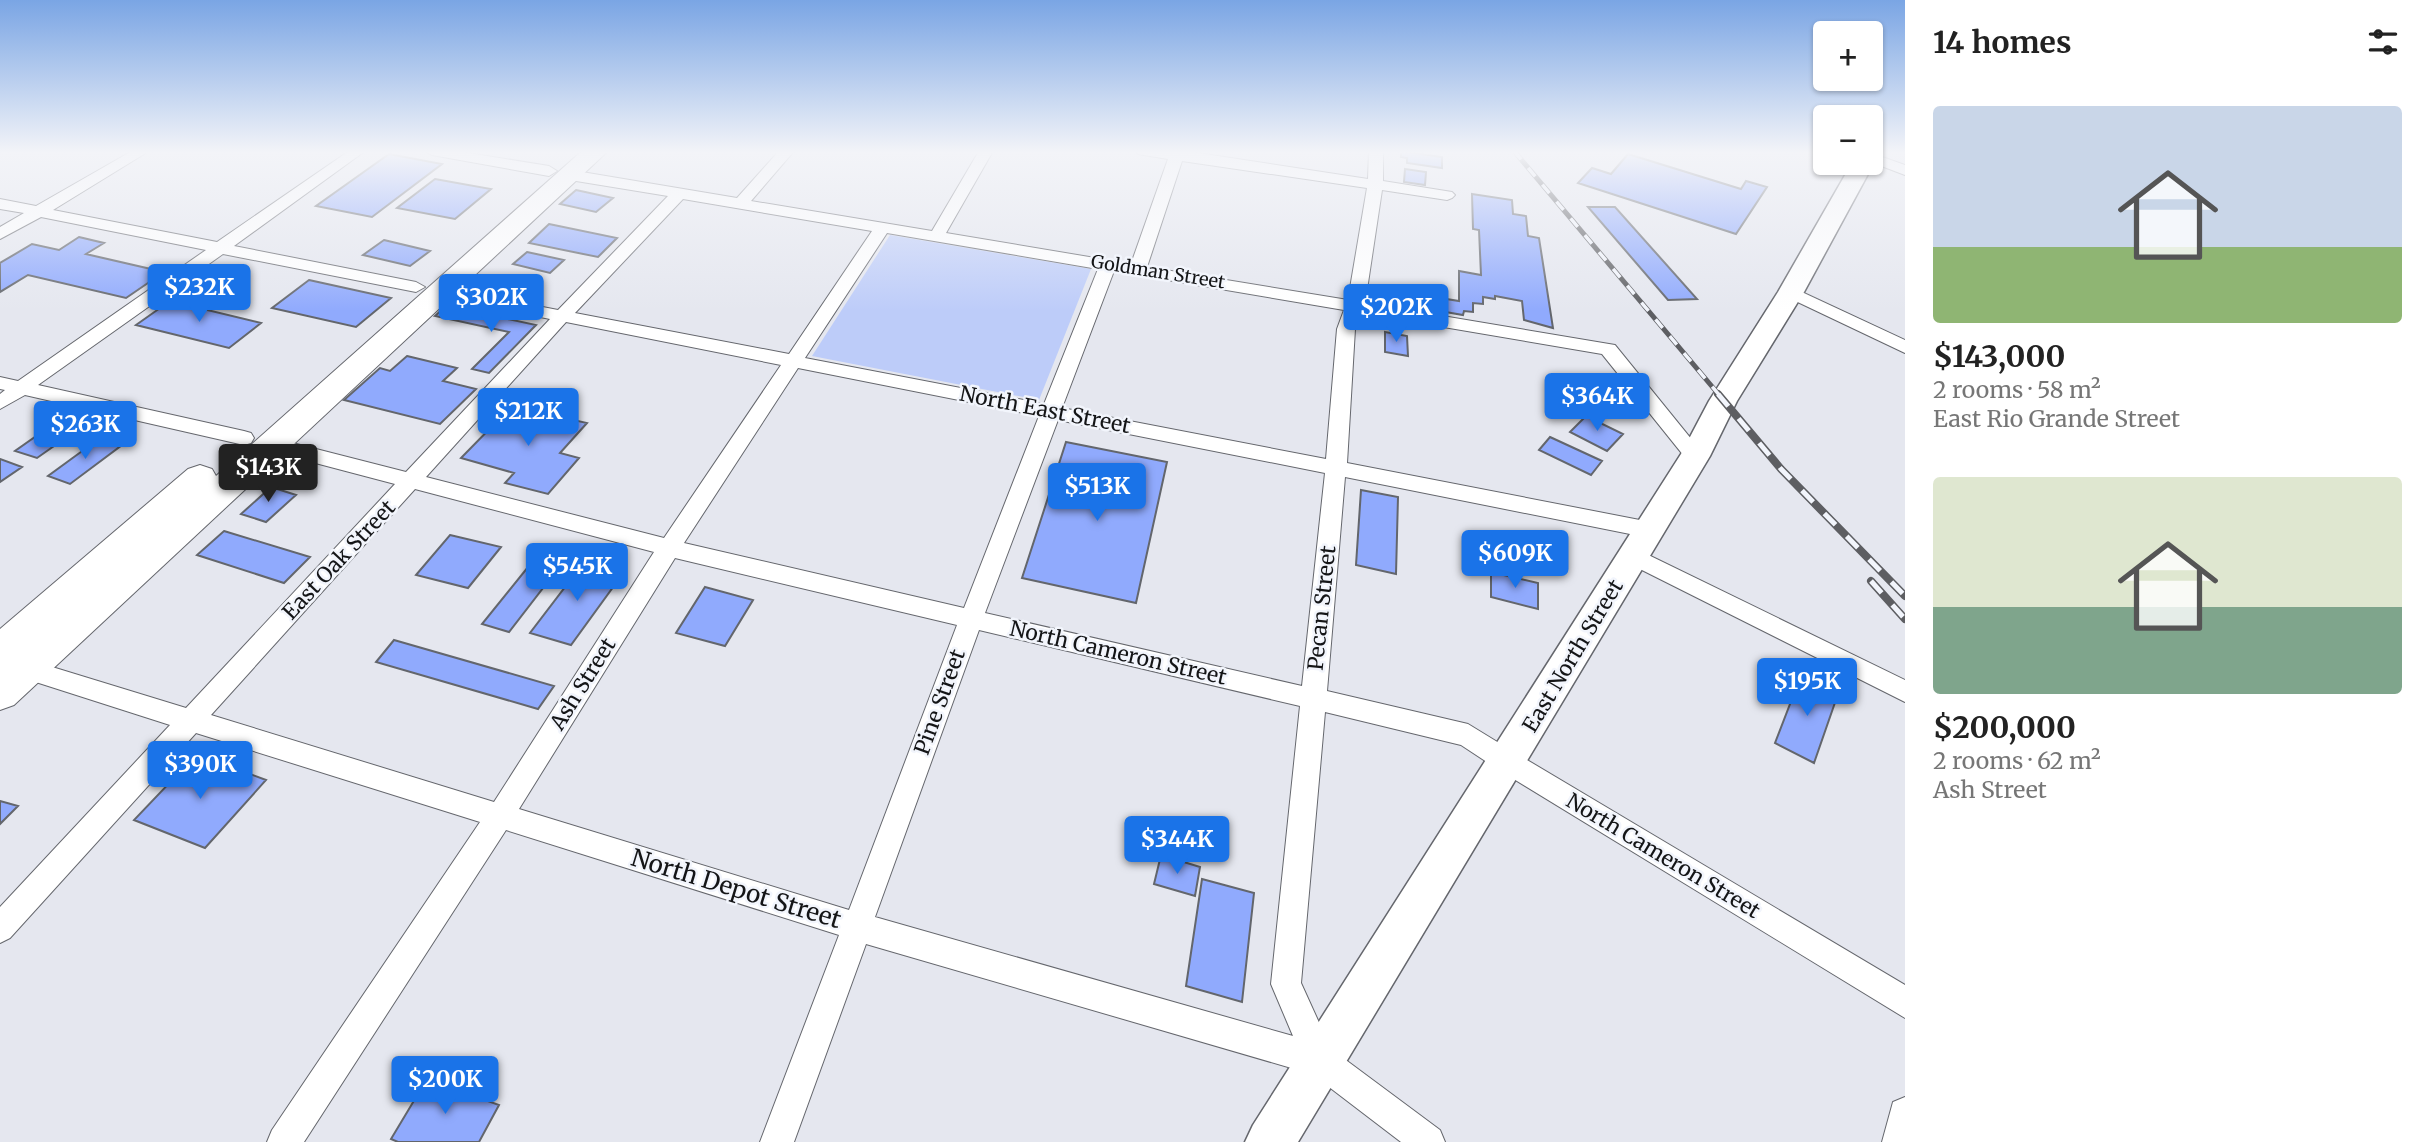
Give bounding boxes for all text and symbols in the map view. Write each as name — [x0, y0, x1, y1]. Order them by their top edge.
map controls — [1813, 21, 1883, 175]
button: + — [1813, 21, 1883, 91]
text: 14 homes — [1933, 23, 2071, 61]
icon: filters — [2364, 23, 2402, 61]
button: − — [1813, 105, 1883, 175]
icon: home — [2105, 152, 2231, 278]
street label: Goldman Street — [1089, 250, 1227, 293]
pin: $232K — [150, 264, 248, 324]
text: $232K — [164, 272, 234, 301]
pin: $302K — [442, 274, 540, 334]
text: $302K — [455, 282, 527, 311]
pin: $202K — [1347, 284, 1445, 344]
text: $202K — [1359, 292, 1433, 321]
text: $143,000 — [1933, 337, 2065, 375]
pin: $364K — [1548, 374, 1646, 433]
text: 2 rooms · 58 m² — [1933, 375, 2101, 404]
street label: North East Street — [957, 380, 1133, 439]
text: $364K — [1561, 381, 1633, 410]
pin: $212K — [479, 388, 577, 448]
text: $212K — [494, 396, 562, 425]
pin: $263K — [36, 402, 134, 461]
text: East Rio Grande Street — [1933, 404, 2180, 433]
text: $263K — [50, 409, 120, 438]
pin: $143K — [219, 444, 317, 504]
text: $143K — [235, 452, 301, 481]
pin: $513K — [1048, 463, 1146, 523]
text: $513K — [1064, 471, 1130, 500]
street label: East Oak Street — [276, 494, 401, 625]
icon: home — [2105, 523, 2231, 649]
pin: $609K — [1466, 530, 1564, 590]
text: $609K — [1478, 538, 1552, 567]
pin: $545K — [528, 544, 626, 603]
street label: Pecan Street — [1302, 544, 1341, 672]
text: $545K — [542, 551, 612, 580]
street label: East North Street — [1516, 574, 1629, 737]
street label: North Cameron Street — [1007, 614, 1229, 691]
street label: Ash Street — [543, 633, 622, 736]
street label: Pine Street — [908, 645, 971, 758]
pin: $195K — [1758, 658, 1856, 718]
text: $195K — [1773, 666, 1841, 695]
text: $200,000 — [1933, 708, 2076, 746]
pin: $390K — [151, 742, 249, 801]
text: 2 rooms · 62 m² — [1933, 746, 2101, 775]
text: $390K — [164, 749, 236, 778]
text: Ash Street — [1933, 775, 2047, 804]
street label: North Cameron Street — [1561, 787, 1765, 924]
pin: $344K — [1128, 816, 1226, 876]
text: $344K — [1140, 824, 1214, 853]
street label: North Depot Street — [627, 842, 846, 935]
pin: $200K — [396, 1056, 494, 1116]
text: $200K — [407, 1064, 483, 1093]

